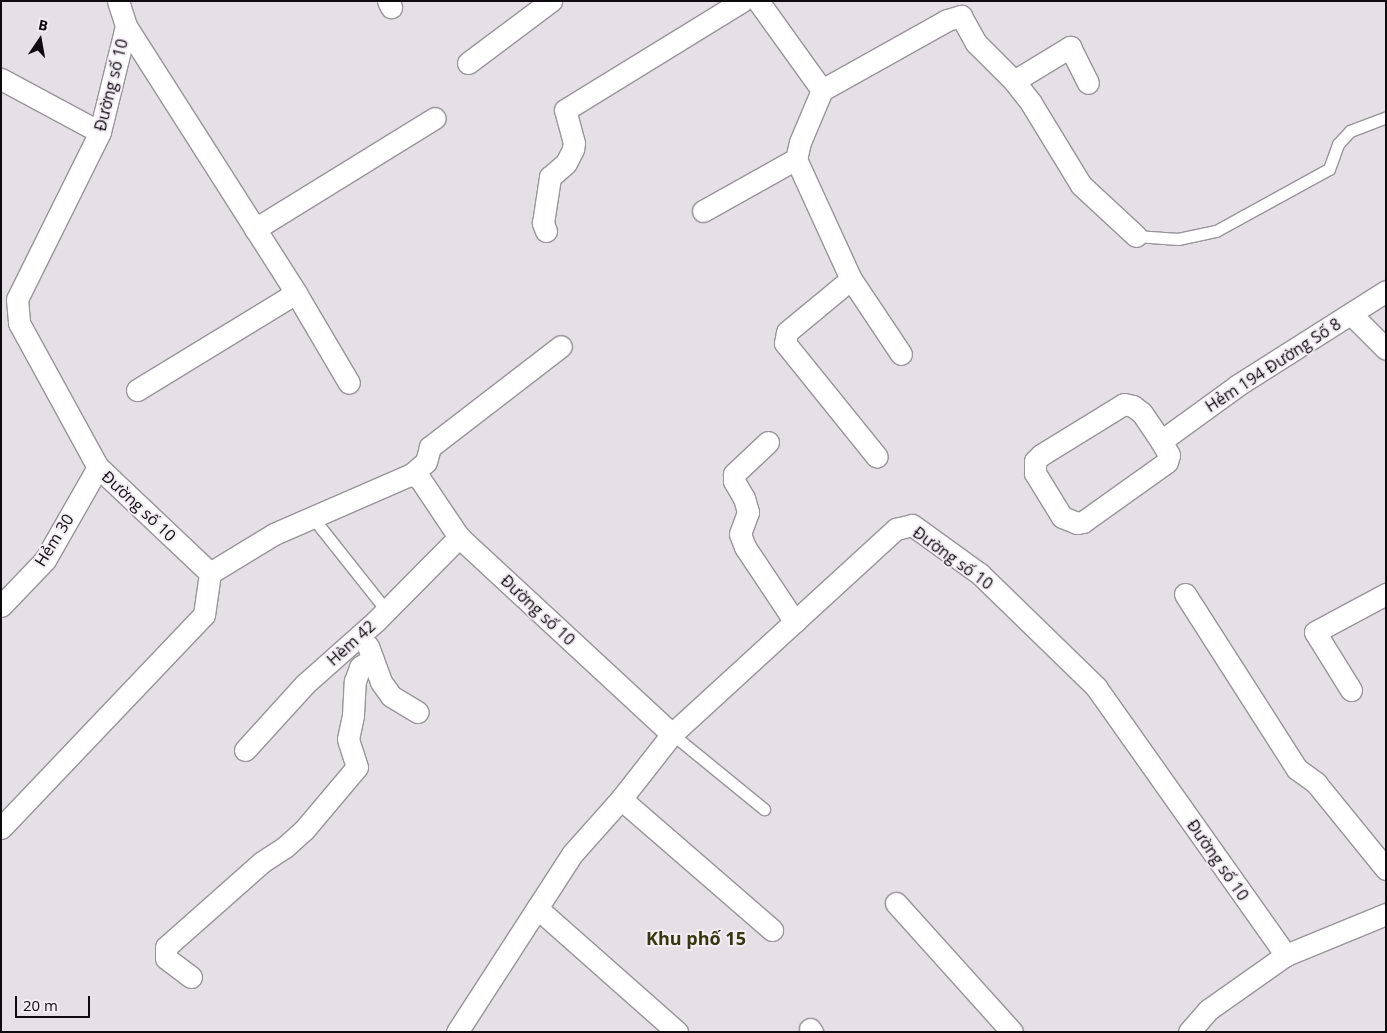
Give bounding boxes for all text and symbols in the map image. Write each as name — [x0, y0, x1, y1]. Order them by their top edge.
north arrow — [15, 15, 65, 65]
text: B — [37, 15, 50, 35]
street label: Đường số 10 — [90, 37, 132, 133]
street label: Hẻm 194 Đường Số 8 — [1202, 314, 1344, 416]
street label: Đường số 10 — [98, 467, 180, 545]
street label: Hẻm 30 — [30, 510, 78, 570]
street label: Đường số 10 — [909, 523, 997, 593]
street label: Đường số 10 — [497, 571, 579, 649]
street label: Hèm 42 — [323, 616, 379, 670]
street label: Đường số 10 — [1183, 816, 1253, 904]
district label: Khu phố 15 — [646, 927, 746, 949]
scale bar — [18, 986, 92, 1018]
text: 20 m — [23, 995, 58, 1015]

